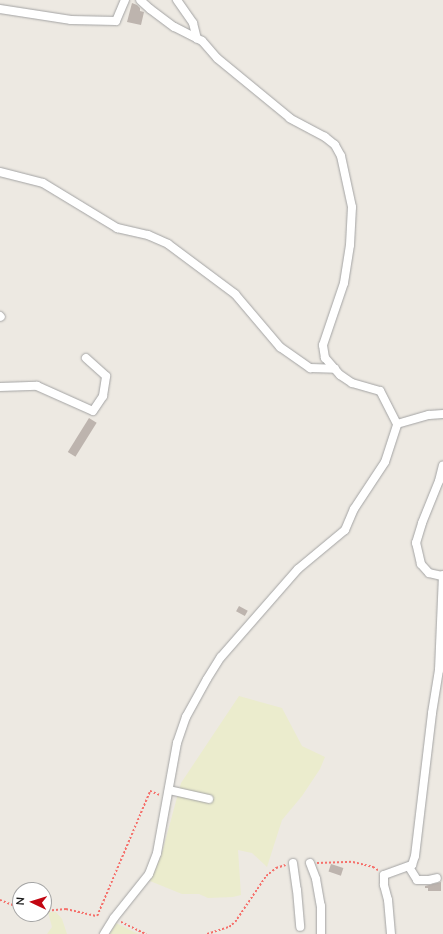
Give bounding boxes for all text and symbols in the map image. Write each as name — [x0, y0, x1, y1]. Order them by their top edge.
north arrow — [12, 882, 52, 922]
text: N — [13, 897, 28, 906]

